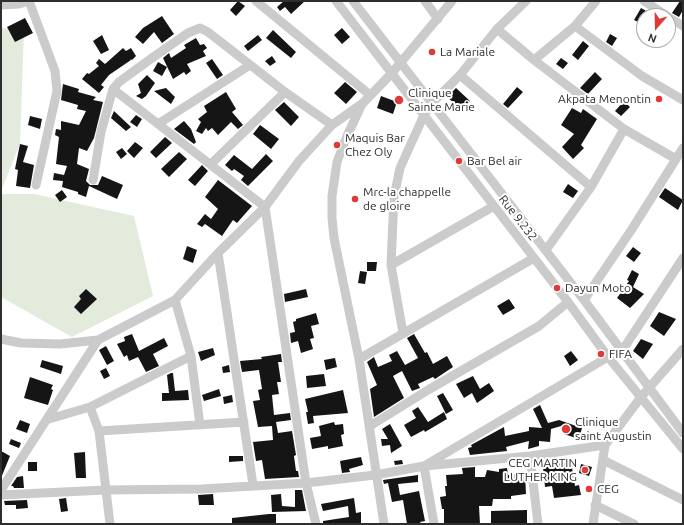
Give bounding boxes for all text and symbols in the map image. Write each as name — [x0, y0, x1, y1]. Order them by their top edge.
north arrow — [636, 8, 676, 48]
text: N — [646, 31, 658, 45]
place label: La Mariale — [440, 45, 495, 59]
marker: La Mariale — [427, 47, 437, 57]
place label: Clinique Sainte Marie — [408, 86, 475, 114]
place label: Akpata Menontin — [558, 92, 651, 106]
marker: Clinique Sainte Marie — [393, 94, 405, 106]
marker: Akpata Menontin — [654, 94, 664, 104]
place label: Maquis Bar Chez Oly — [345, 131, 405, 159]
marker: Maquis Bar Chez Oly — [332, 140, 342, 150]
place label: Bar Bel air — [467, 154, 522, 168]
marker: Bar Bel air — [454, 156, 464, 166]
place label: Mrc-la chappelle de gloire — [363, 185, 451, 213]
street label: Rue 9.232 — [496, 192, 540, 244]
marker: Mrc-la chappelle de gloire — [350, 194, 360, 204]
place label: Dayun Moto — [565, 281, 631, 295]
marker: Dayun Moto — [552, 283, 562, 293]
place label: FIFA — [609, 347, 632, 361]
marker: FIFA — [596, 349, 606, 359]
place label: Clinique saint Augustin — [575, 415, 652, 443]
marker: Clinique saint Augustin — [560, 423, 572, 435]
place label: CEG MARTIN LUTHER KING — [504, 456, 577, 484]
marker: CEG MARTIN LUTHER KING — [580, 465, 590, 475]
place label: CEG — [597, 482, 619, 496]
marker: CEG — [584, 484, 594, 494]

